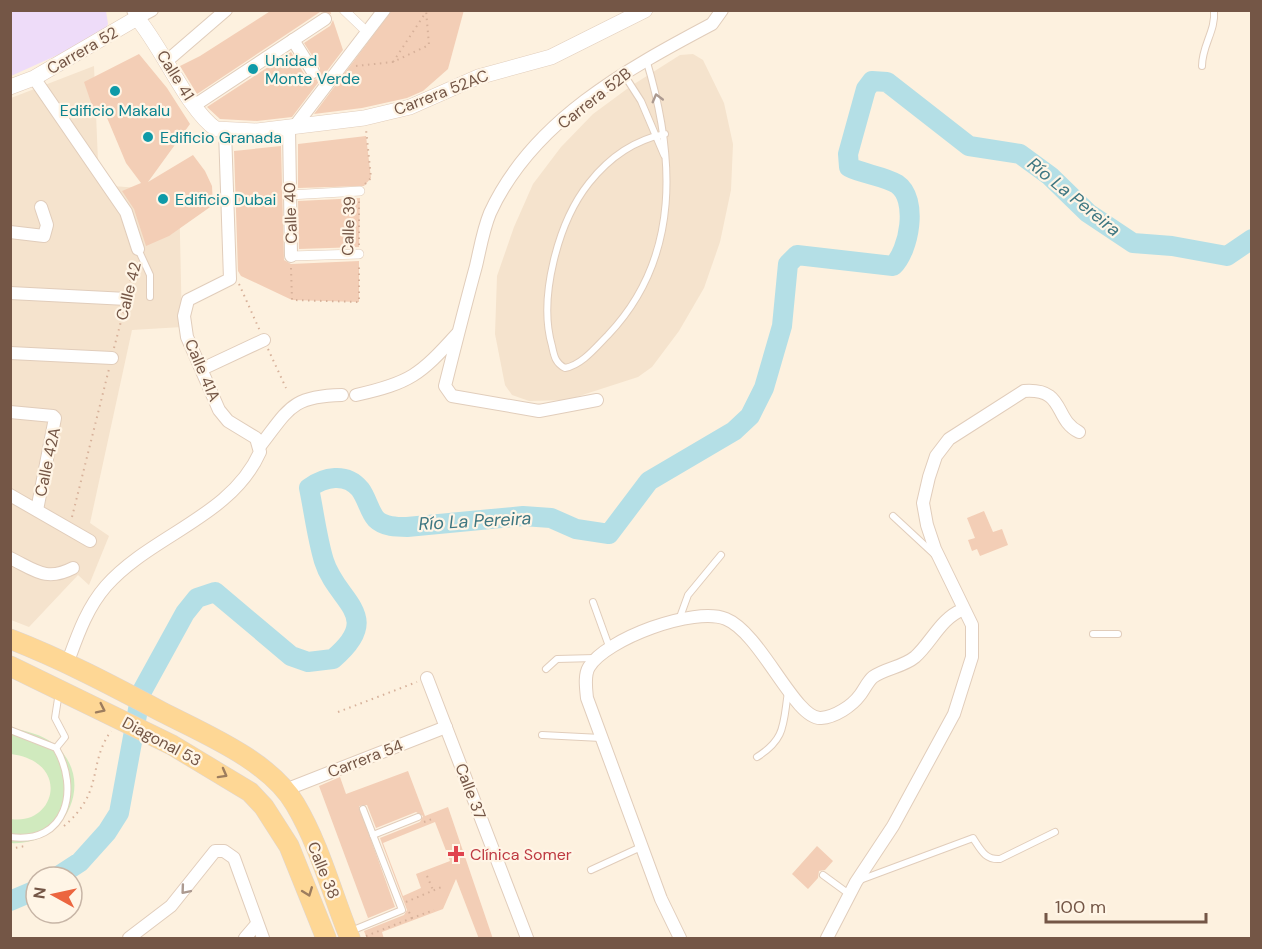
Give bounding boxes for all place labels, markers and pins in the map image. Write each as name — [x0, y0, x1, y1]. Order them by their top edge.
place label: Unidad Monte Verde — [265, 50, 360, 89]
marker: Unidad Monte Verde — [246, 62, 260, 76]
marker: Edificio Makalu — [108, 84, 122, 98]
place label: Edificio Makalu — [60, 100, 170, 121]
place label: Edificio Granada — [160, 127, 282, 148]
marker: Edificio Granada — [141, 130, 155, 144]
place label: Edificio Dubai — [175, 189, 276, 210]
marker: Edificio Dubai — [156, 192, 170, 206]
place label: Clínica Somer — [470, 844, 572, 865]
marker: Clínica Somer — [447, 845, 465, 863]

